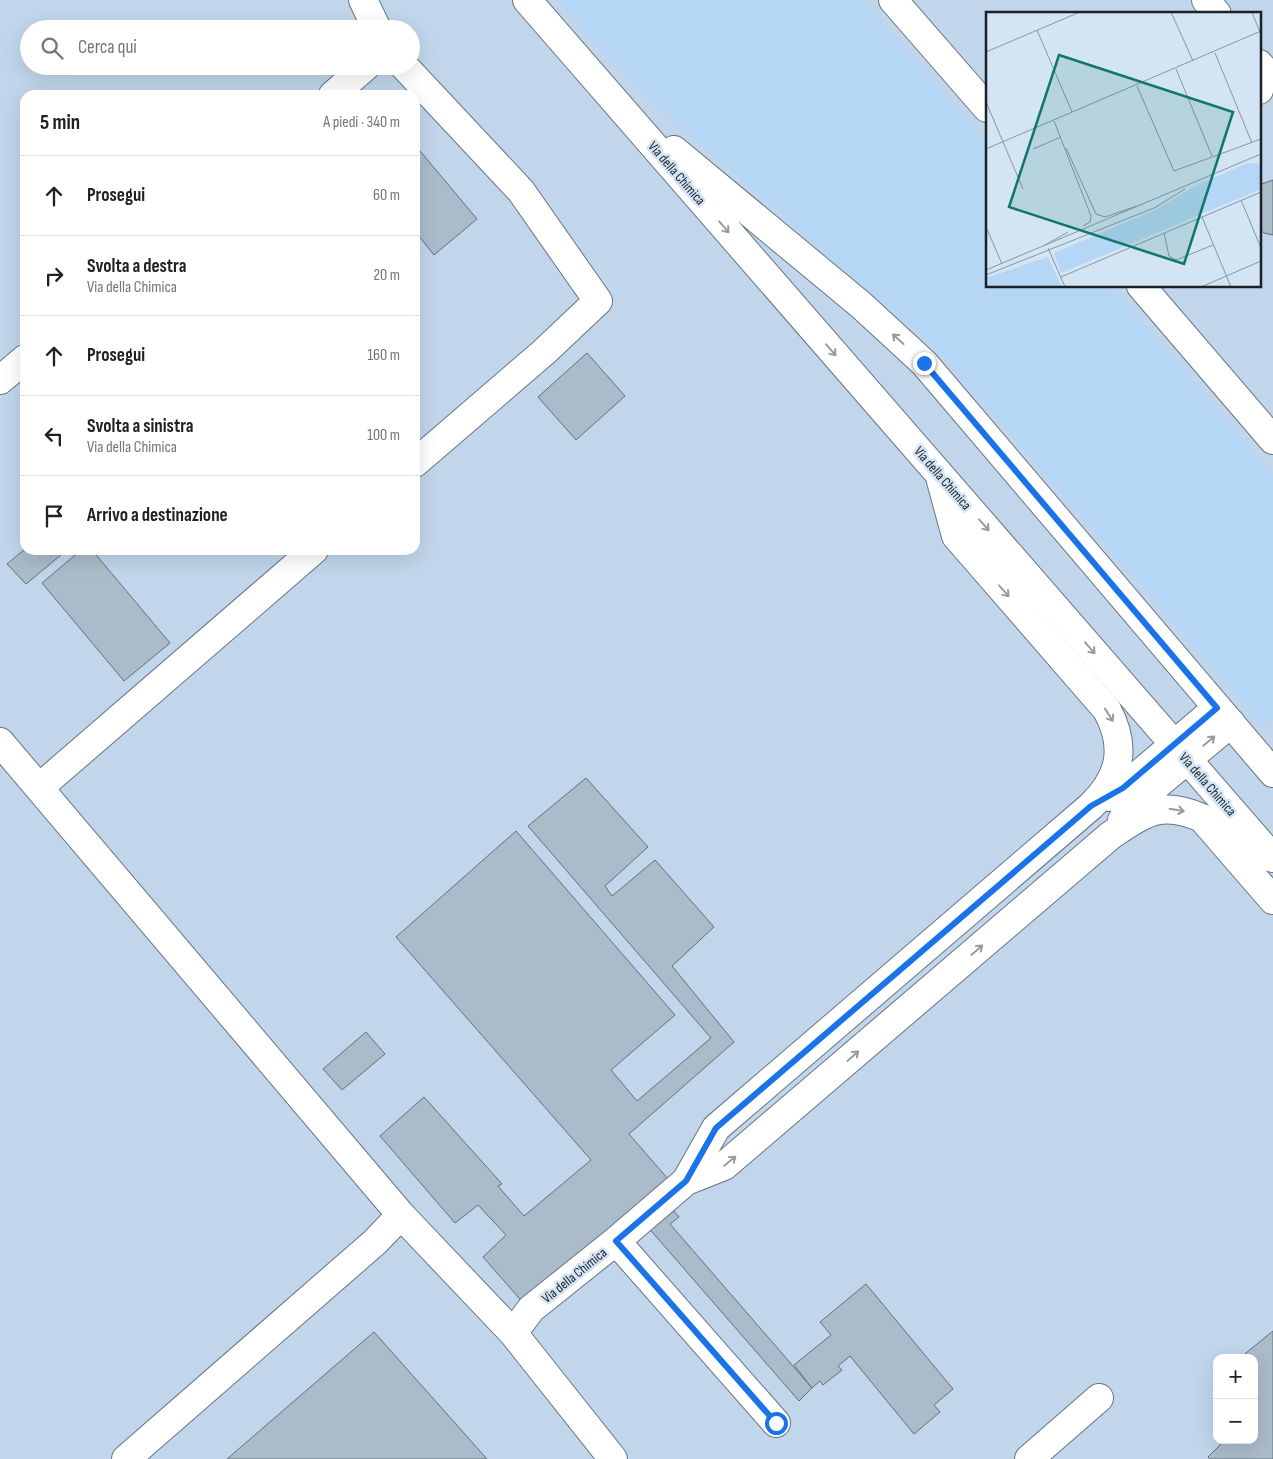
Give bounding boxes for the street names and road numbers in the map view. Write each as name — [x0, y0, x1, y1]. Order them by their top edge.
street label: Via della Chimica — [644, 138, 709, 209]
street label: Via della Chimica — [910, 443, 975, 514]
street label: Via della Chimica — [1175, 749, 1240, 820]
street label: Via della Chimica — [538, 1244, 610, 1307]

